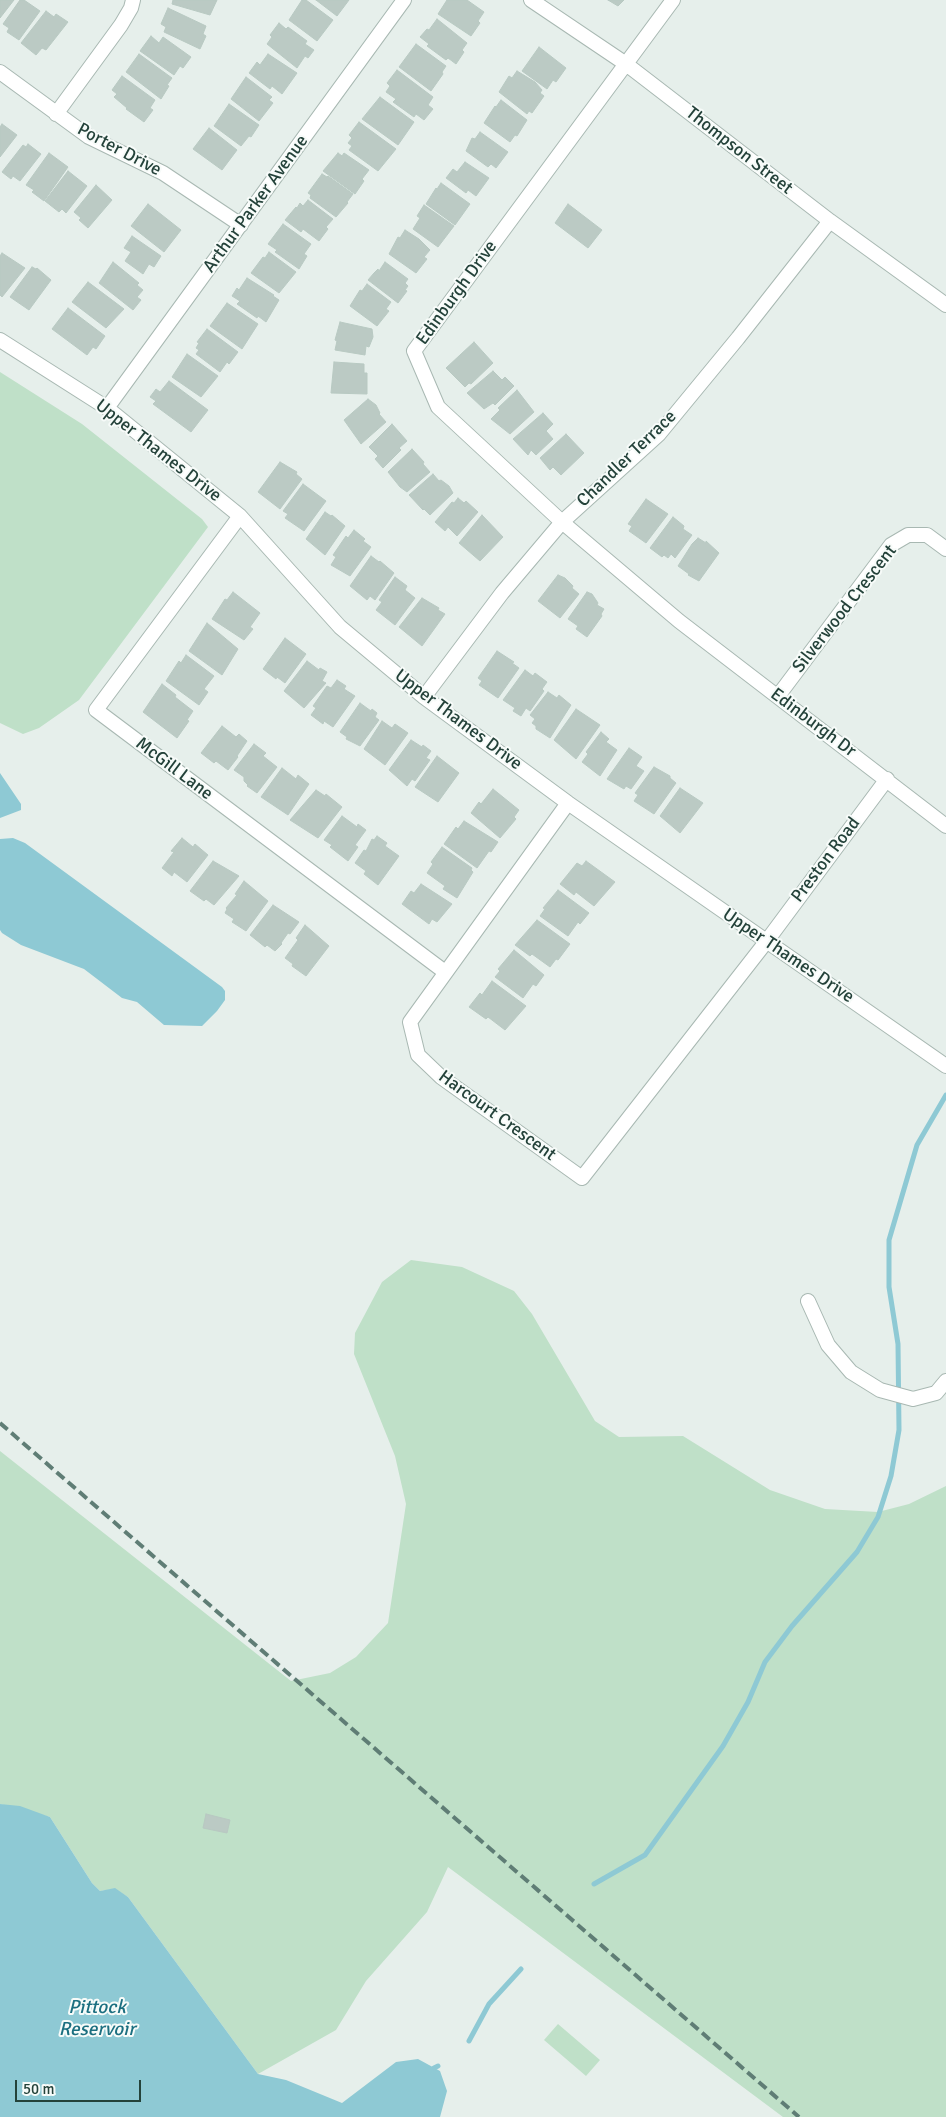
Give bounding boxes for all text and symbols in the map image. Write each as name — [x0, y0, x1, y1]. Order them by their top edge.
street label: Thompson Street — [681, 103, 797, 199]
street label: Porter Drive — [73, 119, 165, 181]
street label: Arthur Parker Avenue — [199, 131, 313, 277]
street label: Edinburgh Drive — [412, 237, 502, 349]
street label: Upper Thames Drive — [91, 395, 225, 507]
street label: Chandler Terrace — [573, 406, 681, 512]
street label: Silverwood Crescent — [788, 541, 902, 677]
street label: Upper Thames Drive — [390, 665, 526, 775]
street label: Edinburgh Dr — [766, 684, 860, 762]
street label: McGill Lane — [131, 733, 217, 805]
street label: Preston Road — [787, 813, 865, 907]
street label: Upper Thames Drive — [718, 904, 858, 1008]
street label: Harcourt Crescent — [434, 1066, 560, 1166]
water label: Pittock Reservoir — [59, 1997, 135, 2041]
scale bar — [18, 2070, 144, 2102]
text: 50 m — [23, 2080, 54, 2098]

